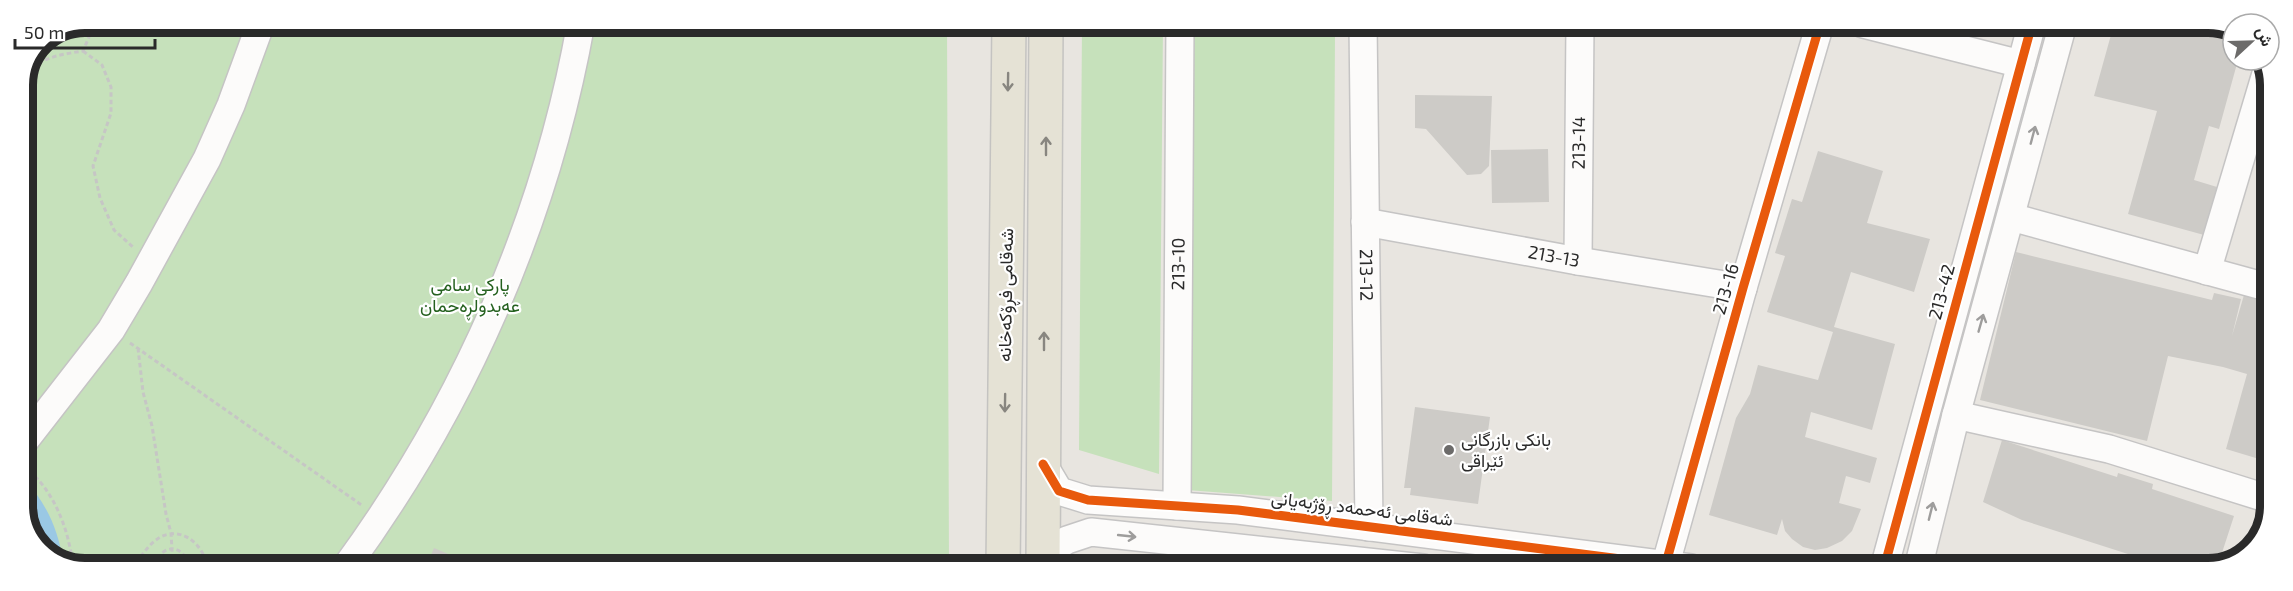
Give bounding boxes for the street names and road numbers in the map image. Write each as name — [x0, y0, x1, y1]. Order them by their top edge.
street label: 213-14 — [1567, 116, 1589, 170]
street label: شەقامی فڕۆکەخانە — [993, 228, 1022, 362]
street label: 213-10 — [1166, 238, 1189, 290]
street label: 213-13 — [1526, 240, 1582, 271]
street label: 213-12 — [1356, 249, 1378, 301]
street label: 213-16 — [1707, 261, 1743, 317]
street label: 213-42 — [1923, 262, 1959, 322]
street label: شەقامی ئەحمەد ڕۆژبەیانی — [1269, 486, 1454, 534]

